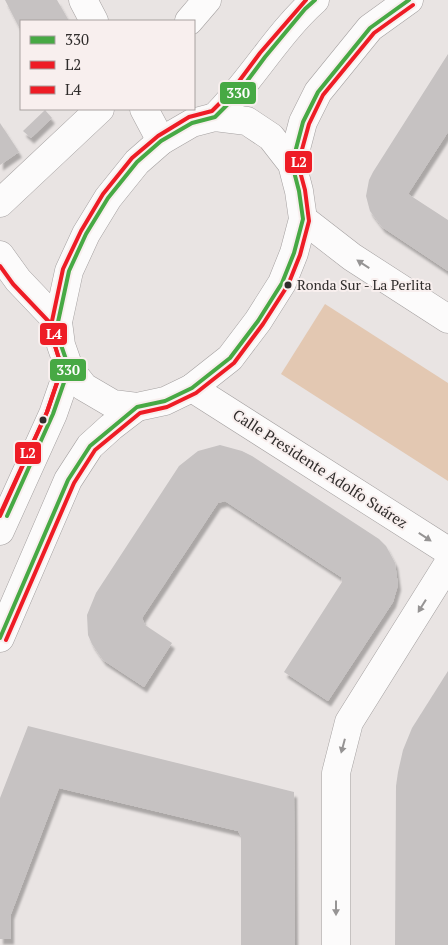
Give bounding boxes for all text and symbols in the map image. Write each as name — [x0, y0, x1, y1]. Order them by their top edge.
legend — [20, 20, 195, 110]
text: 330 — [65, 29, 89, 49]
text: L2 — [65, 54, 81, 74]
text: L4 — [65, 79, 81, 99]
line badge: 330 — [219, 81, 257, 105]
text: 330 — [226, 83, 250, 102]
line badge: L2 — [284, 150, 313, 174]
text: L2 — [291, 152, 307, 171]
one-way arrow — [356, 259, 370, 269]
place label: Ronda Sur - La Perlita — [297, 275, 432, 294]
marker: Ronda Sur - La Perlita — [283, 280, 293, 290]
line badge: L4 — [39, 322, 68, 346]
text: L4 — [46, 324, 62, 343]
line badge: 330 — [49, 358, 87, 382]
text: 330 — [56, 360, 80, 379]
street label: Calle Presidente Adolfo Suárez — [229, 404, 412, 532]
unlabelled marker — [38, 415, 48, 425]
line badge: L2 — [14, 441, 42, 465]
text: L2 — [20, 443, 36, 462]
one-way arrow — [418, 532, 432, 541]
one-way arrow — [417, 599, 427, 612]
one-way arrow — [339, 739, 347, 754]
one-way arrow — [332, 900, 340, 916]

